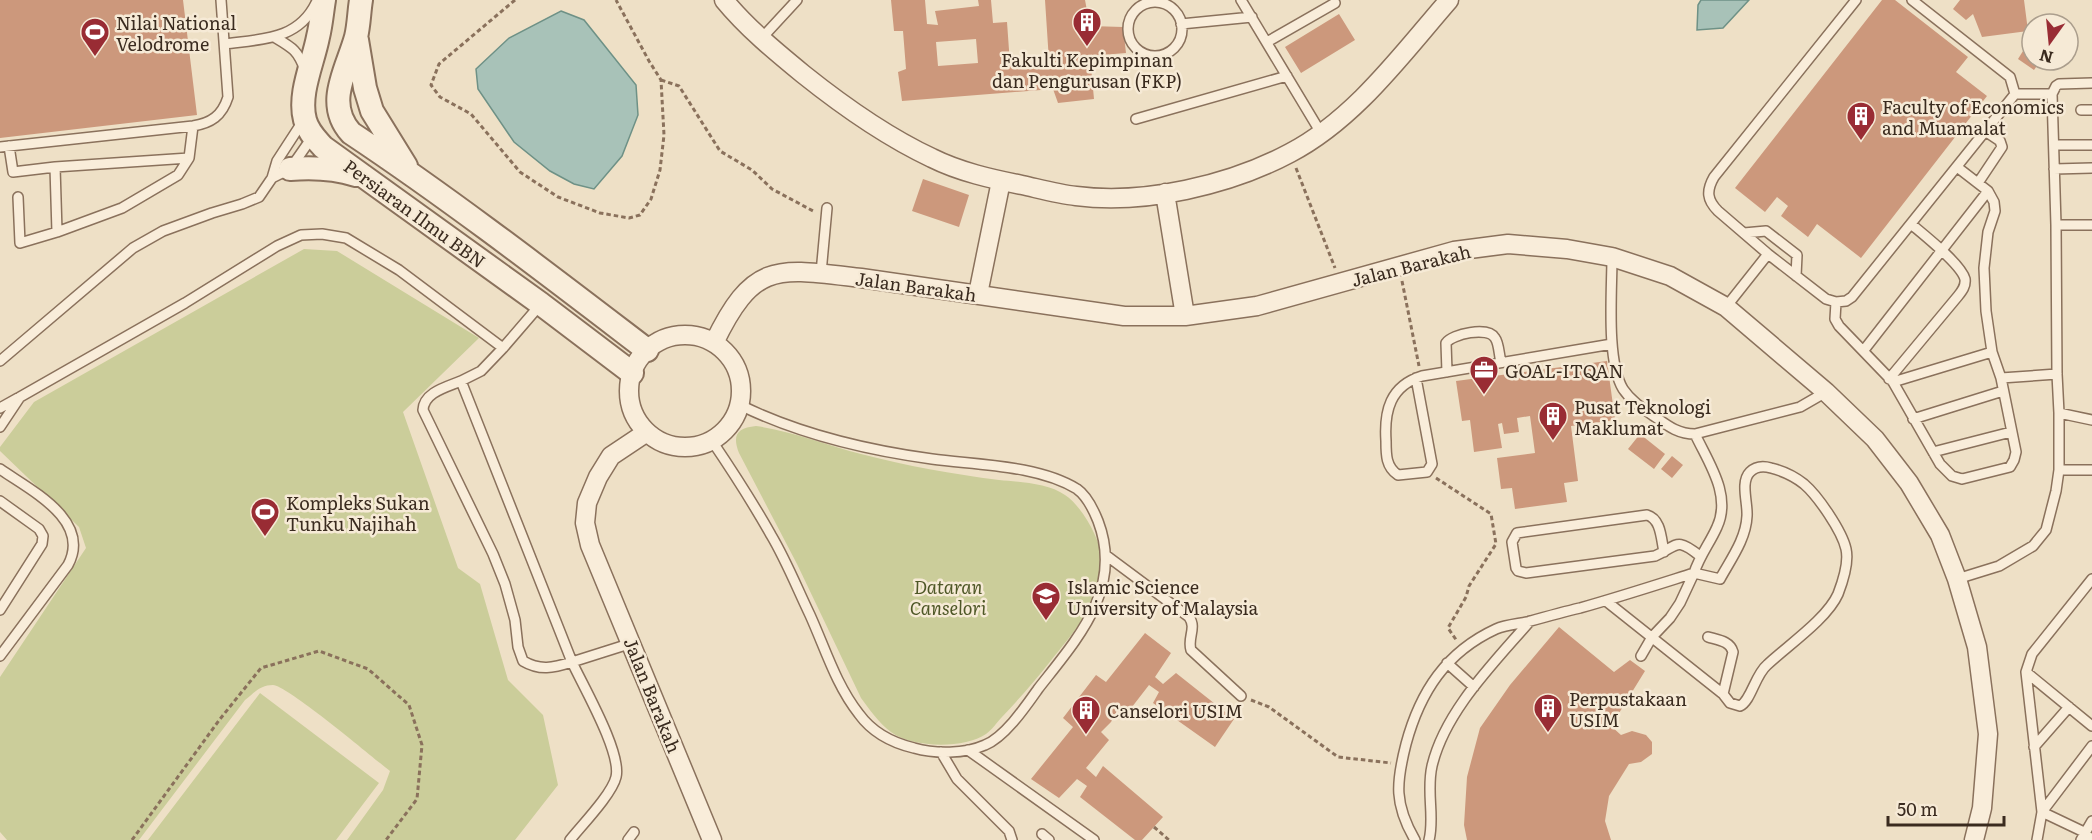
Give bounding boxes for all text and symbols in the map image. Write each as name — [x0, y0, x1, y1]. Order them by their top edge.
building icon: Fakulti Kepimpinan dan Pengurusan (FKP) — [1071, 6, 1103, 48]
place label: Nilai National Velodrome — [116, 9, 236, 57]
north arrow — [2020, 12, 2080, 72]
sports icon: Nilai National Velodrome — [79, 16, 111, 58]
text: N — [2036, 44, 2055, 71]
place label: Fakulti Kepimpinan dan Pengurusan (FKP) — [992, 46, 1182, 94]
place label: Faculty of Economics and Muamalat — [1882, 93, 2064, 141]
building icon: Faculty of Economics and Muamalat — [1845, 100, 1877, 142]
street label: Persiaran Ilmu BBN — [338, 152, 492, 274]
street label: Jalan Barakah — [1348, 237, 1474, 293]
street label: Jalan Barakah — [854, 264, 978, 308]
office icon: GOAL-ITQAN — [1468, 354, 1500, 396]
place label: GOAL-ITQAN — [1505, 357, 1624, 384]
place label: Pusat Teknologi Maklumat — [1574, 393, 1711, 441]
building icon: Pusat Teknologi Maklumat — [1537, 400, 1569, 442]
place label: Kompleks Sukan Tunku Najihah — [286, 489, 430, 537]
sports icon: Kompleks Sukan Tunku Najihah — [249, 496, 281, 538]
park label: Dataran Canselori — [910, 573, 987, 621]
place label: Islamic Science University of Malaysia — [1067, 573, 1259, 621]
school or university icon: Islamic Science University of Malaysia — [1030, 580, 1062, 622]
street label: Jalan Barakah — [618, 633, 688, 757]
place label: Perpustakaan USIM — [1569, 685, 1687, 733]
building icon: Perpustakaan USIM — [1532, 692, 1564, 734]
building icon: Canselori USIM — [1070, 694, 1102, 736]
place label: Canselori USIM — [1107, 697, 1243, 724]
scale bar — [1888, 789, 2004, 827]
text: 50 m — [1897, 795, 1938, 822]

